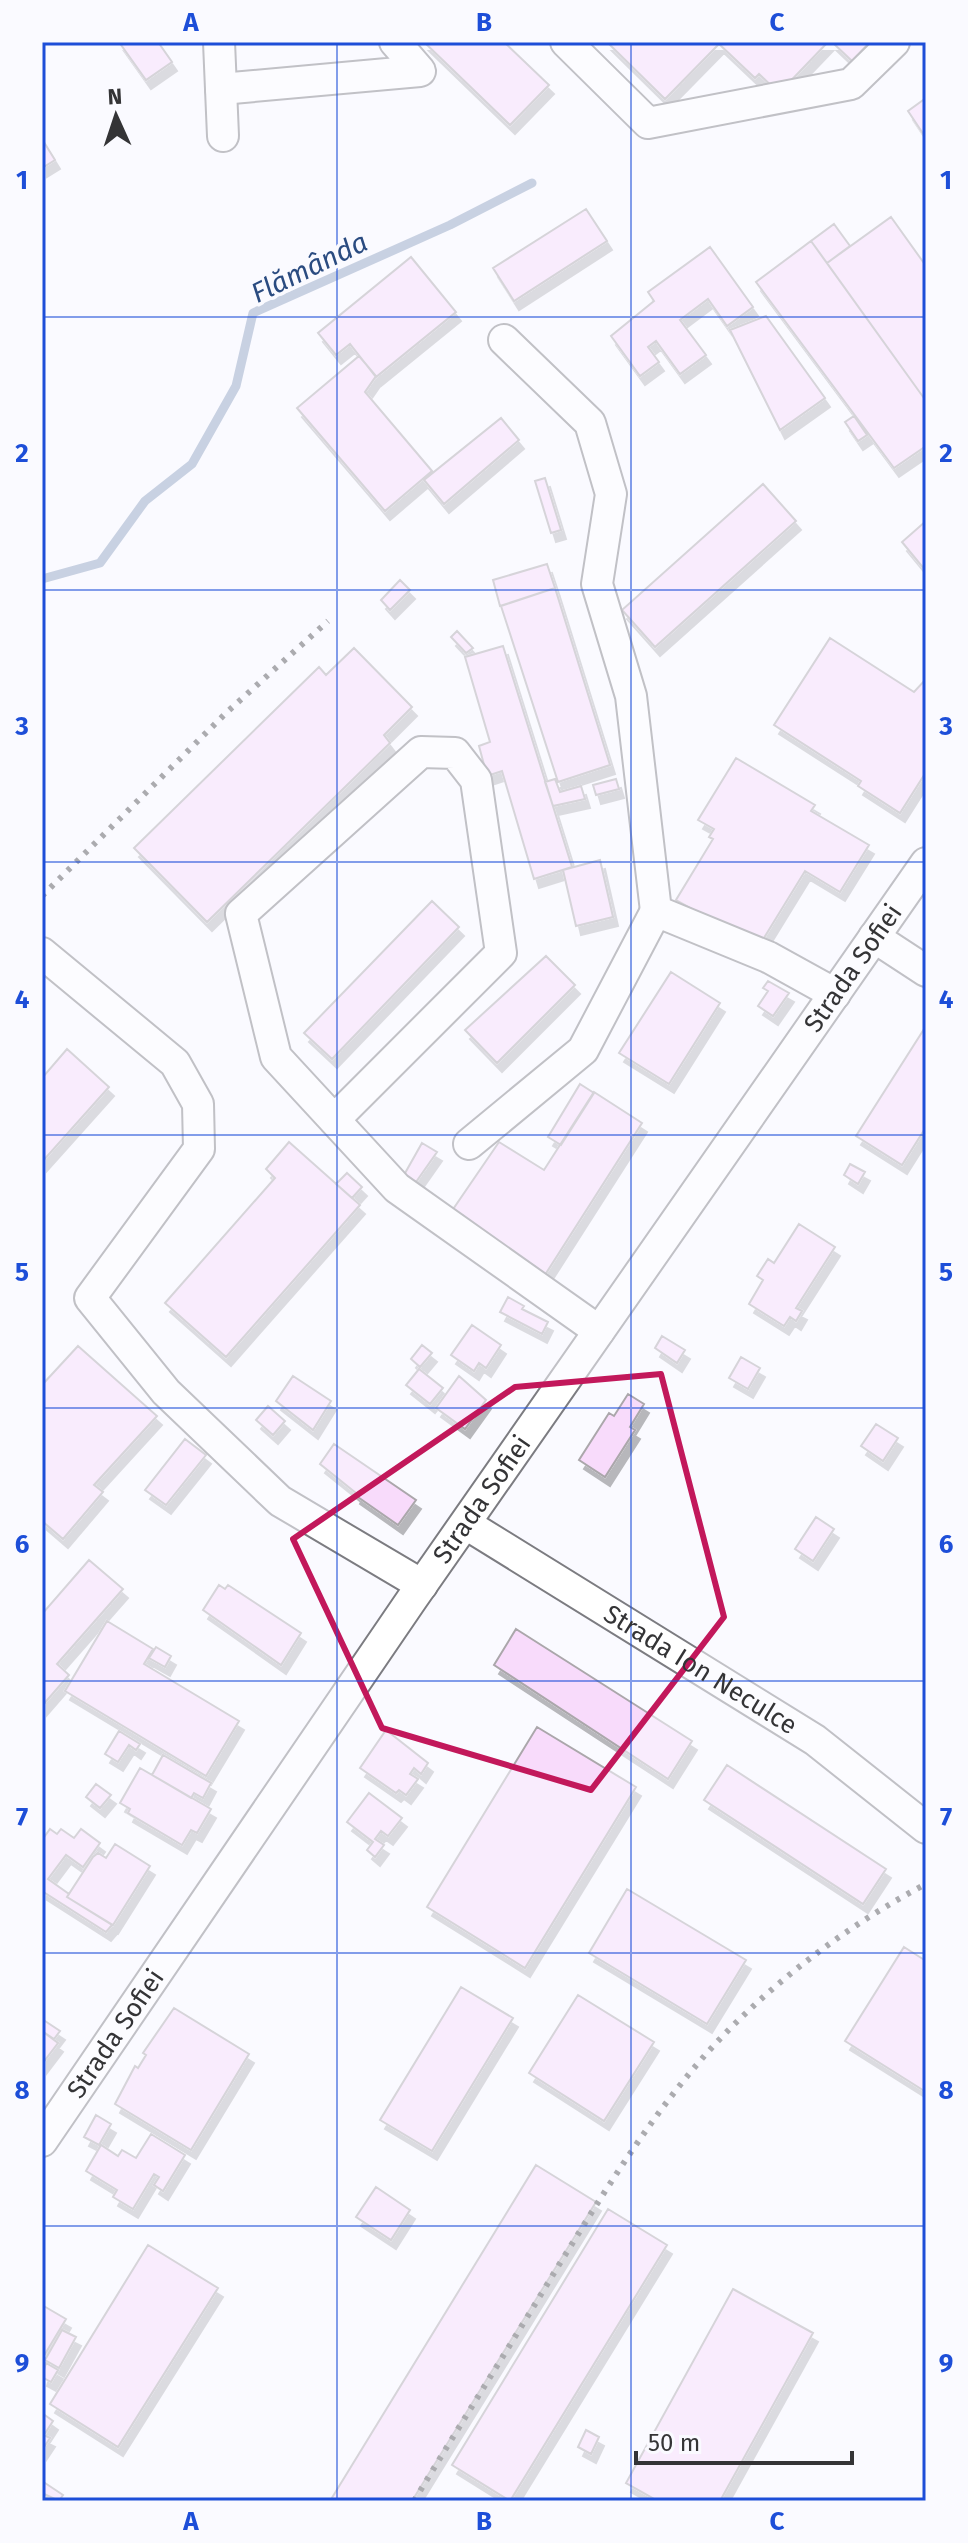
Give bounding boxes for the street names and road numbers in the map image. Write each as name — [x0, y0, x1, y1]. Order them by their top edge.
street label: Strada Sofiei — [798, 898, 909, 1038]
street label: Strada Sofiei — [427, 1429, 538, 1570]
street label: Strada Ion Neculce — [598, 1598, 803, 1741]
street label: Strada Sofiei — [61, 1964, 171, 2104]

